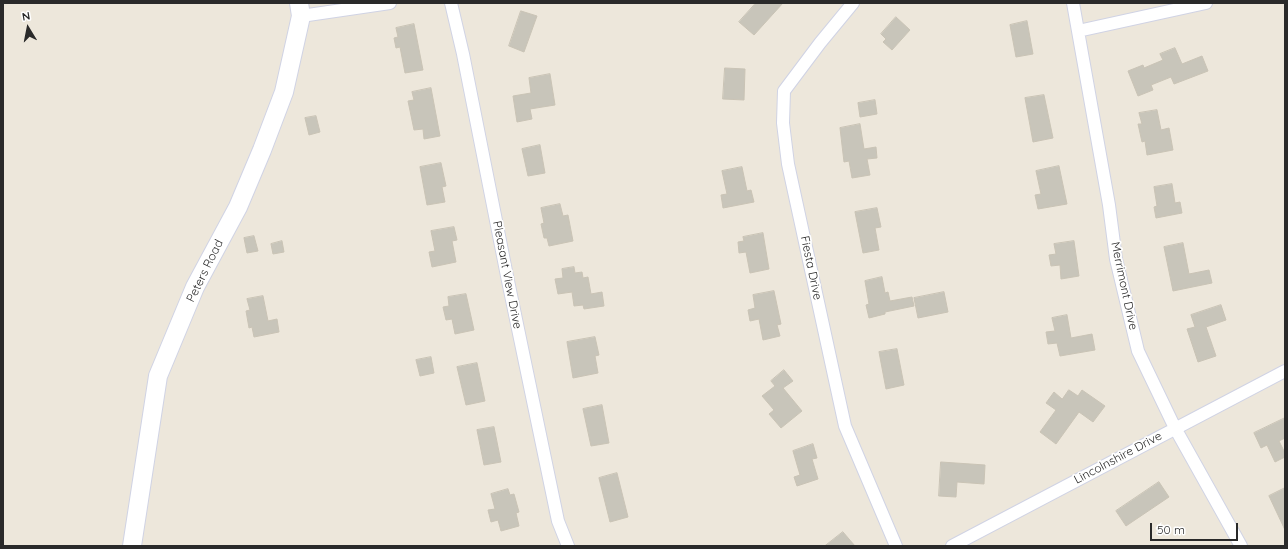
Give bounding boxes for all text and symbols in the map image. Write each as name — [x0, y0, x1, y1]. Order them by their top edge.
north arrow — [8, 8, 48, 48]
text: N — [21, 9, 31, 24]
street label: Pleasant View Drive — [489, 220, 525, 330]
street label: Fiesta Drive — [797, 235, 825, 301]
street label: Peters Road — [184, 237, 226, 305]
street label: Merrimont Drive — [1108, 241, 1140, 331]
street label: Lincolnshire Drive — [1072, 429, 1164, 487]
scale bar — [1152, 515, 1240, 541]
text: 50 m — [1157, 522, 1185, 537]

